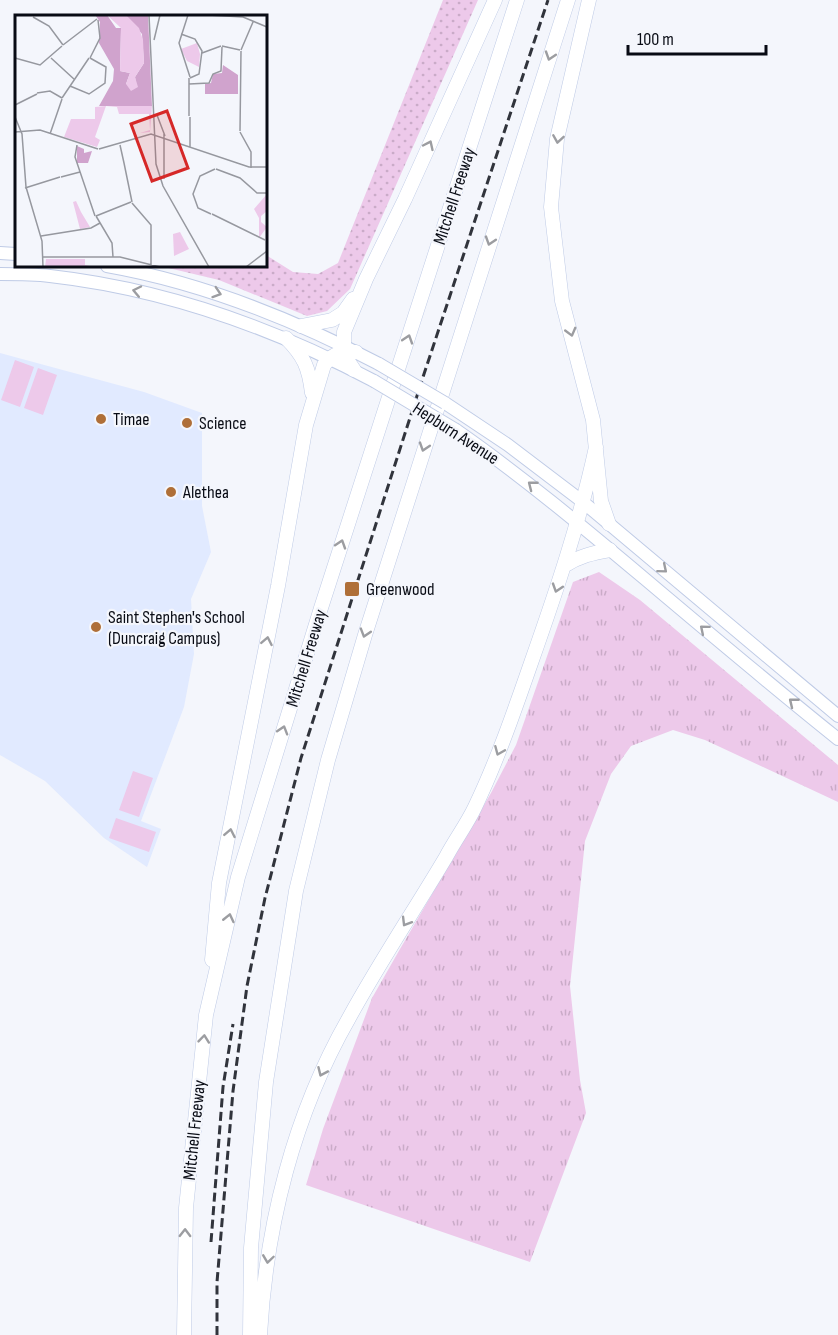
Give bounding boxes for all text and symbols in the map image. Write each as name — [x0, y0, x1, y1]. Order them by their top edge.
inset map — [15, 15, 267, 267]
scale bar — [628, 18, 766, 56]
text: 100 m — [637, 29, 674, 50]
one-way arrow — [545, 50, 557, 61]
one-way arrow — [552, 134, 564, 144]
one-way arrow — [422, 141, 434, 152]
street label: Mitchell Freeway — [429, 145, 480, 247]
one-way arrow — [485, 235, 497, 246]
one-way arrow — [132, 285, 142, 298]
one-way arrow — [211, 286, 222, 299]
one-way arrow — [563, 327, 576, 337]
one-way arrow — [400, 334, 413, 345]
street label: Hepburn Avenue — [409, 398, 503, 469]
place label: Timae — [113, 409, 149, 430]
marker: Timae — [94, 412, 108, 426]
place label: Science — [199, 413, 247, 434]
marker: Science — [180, 416, 194, 430]
one-way arrow — [419, 441, 432, 452]
place label: Alethea — [182, 482, 229, 503]
one-way arrow — [528, 482, 539, 493]
marker: Alethea — [164, 485, 178, 499]
one-way arrow — [334, 539, 347, 550]
one-way arrow — [656, 561, 667, 572]
place label: Greenwood — [366, 579, 435, 600]
marker: Greenwood — [343, 580, 361, 598]
one-way arrow — [552, 582, 564, 593]
place label: Saint Stephen's School (Duncraig Campus) — [108, 607, 245, 649]
street label: Mitchell Freeway — [282, 607, 331, 709]
marker: Saint Stephen's School (Duncraig Campus) — [89, 620, 103, 634]
one-way arrow — [700, 625, 711, 636]
one-way arrow — [360, 627, 372, 638]
one-way arrow — [260, 637, 273, 647]
one-way arrow — [789, 699, 800, 710]
one-way arrow — [276, 725, 288, 736]
one-way arrow — [494, 744, 506, 755]
one-way arrow — [222, 828, 235, 838]
one-way arrow — [222, 913, 235, 923]
one-way arrow — [402, 916, 414, 926]
one-way arrow — [197, 1034, 210, 1044]
one-way arrow — [317, 1066, 329, 1077]
street label: Mitchell Freeway — [179, 1079, 210, 1181]
one-way arrow — [179, 1229, 191, 1238]
one-way arrow — [262, 1254, 274, 1263]

